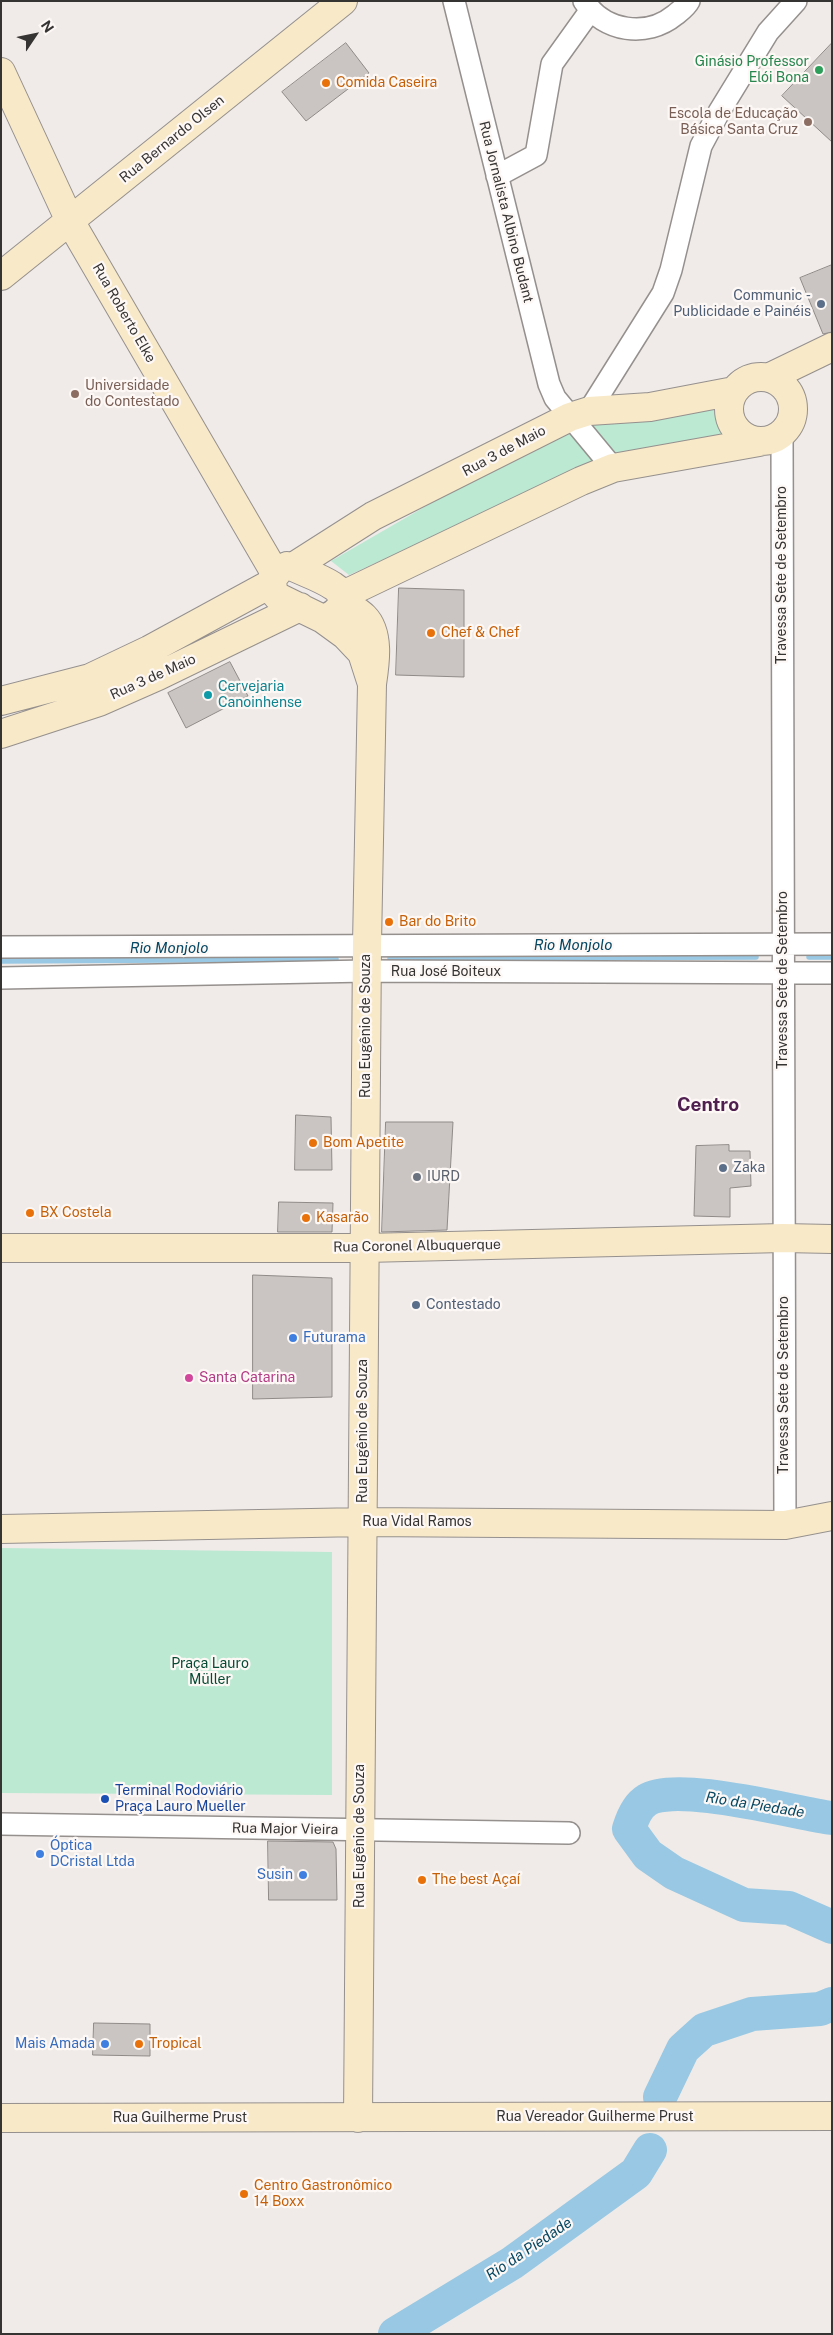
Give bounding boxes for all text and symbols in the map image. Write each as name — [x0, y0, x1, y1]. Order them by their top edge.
north arrow — [10, 10, 60, 60]
text: N — [38, 18, 57, 36]
place label: Ginásio Professor Elói Bona — [695, 54, 809, 86]
marker: Ginásio Professor Elói Bona — [813, 64, 825, 76]
place label: Comida Caseira — [336, 75, 437, 91]
marker: Comida Caseira — [320, 77, 332, 89]
street label: Rua Bernardo Olsen — [116, 92, 228, 186]
place label: Escola de Educação Básica Santa Cruz — [668, 106, 798, 138]
marker: Escola de Educação Básica Santa Cruz — [802, 116, 814, 128]
street label: Rua Jornalista Albino Budant — [475, 119, 537, 305]
street label: Rua Roberto Elke — [89, 260, 159, 366]
place label: Communic - Publicidade e Painéis — [673, 288, 811, 321]
marker: Communic - Publicidade e Painéis — [815, 298, 827, 310]
place label: Universidade do Contestado — [85, 378, 179, 411]
marker: Universidade do Contestado — [69, 388, 81, 400]
street label: Rua 3 de Maio — [459, 422, 549, 480]
street label: Travessa Sete de Setembro — [774, 486, 790, 664]
place label: Chef & Chef — [441, 625, 520, 641]
marker: Chef & Chef — [425, 627, 437, 639]
street label: Rua 3 de Maio — [108, 651, 198, 703]
place label: Cervejaria Canoinhense — [218, 679, 302, 712]
marker: Cervejaria Canoinhense — [202, 689, 214, 701]
street label: Travessa Sete de Setembro — [775, 891, 791, 1069]
place label: Bar do Brito — [399, 914, 476, 930]
marker: Bar do Brito — [383, 916, 395, 928]
water label: Rio Monjolo — [534, 936, 612, 954]
water label: Rio Monjolo — [130, 939, 208, 957]
street label: Rua Eugênio de Souza — [358, 954, 374, 1098]
street label: Rua José Boiteux — [391, 964, 501, 980]
district label: Centro — [677, 1094, 739, 1116]
place label: Bom Apetite — [323, 1135, 404, 1151]
marker: Bom Apetite — [307, 1137, 319, 1149]
place label: Zaka — [733, 1160, 765, 1176]
marker: Zaka — [717, 1162, 729, 1174]
place label: IURD — [427, 1169, 460, 1185]
marker: IURD — [411, 1171, 423, 1183]
place label: BX Costela — [40, 1205, 112, 1221]
marker: BX Costela — [24, 1207, 36, 1219]
place label: Kasarão — [316, 1210, 369, 1226]
marker: Kasarão — [300, 1212, 312, 1224]
street label: Rua Coronel Albuquerque — [333, 1236, 501, 1256]
street label: Travessa Sete de Setembro — [776, 1296, 792, 1474]
place label: Contestado — [426, 1297, 501, 1313]
marker: Contestado — [410, 1299, 422, 1311]
place label: Futurama — [303, 1330, 366, 1346]
marker: Futurama — [287, 1332, 299, 1344]
street label: Rua Eugênio de Souza — [355, 1359, 371, 1503]
place label: Santa Catarina — [199, 1370, 295, 1386]
marker: Santa Catarina — [183, 1372, 195, 1384]
street label: Rua Vidal Ramos — [362, 1514, 472, 1530]
park label: Praça Lauro Müller — [171, 1656, 249, 1688]
street label: Rua Eugênio de Souza — [352, 1764, 368, 1908]
place label: Terminal Rodoviário Praça Lauro Mueller — [115, 1783, 246, 1815]
water label: Rio da Piedade — [704, 1788, 806, 1822]
marker: Terminal Rodoviário Praça Lauro Mueller — [99, 1793, 111, 1805]
street label: Rua Major Vieira — [232, 1820, 338, 1838]
place label: Óptica DCristal Ltda — [50, 1838, 135, 1870]
marker: Óptica DCristal Ltda — [34, 1848, 46, 1860]
place label: Susin — [257, 1867, 293, 1883]
marker: Susin — [297, 1869, 309, 1881]
place label: The best Açaí — [432, 1872, 520, 1888]
marker: The best Açaí — [416, 1874, 428, 1886]
place label: Mais Amada — [15, 2036, 95, 2052]
place label: Tropical — [149, 2036, 201, 2052]
marker: Mais Amada — [99, 2038, 111, 2050]
marker: Tropical — [133, 2038, 145, 2050]
street label: Rua Vereador Guilherme Prust — [496, 2109, 694, 2125]
street label: Rua Guilherme Prust — [113, 2110, 247, 2126]
place label: Centro Gastronômico 14 Boxx — [254, 2178, 392, 2210]
marker: Centro Gastronômico 14 Boxx — [238, 2188, 250, 2200]
water label: Rio da Piedade — [483, 2214, 575, 2284]

